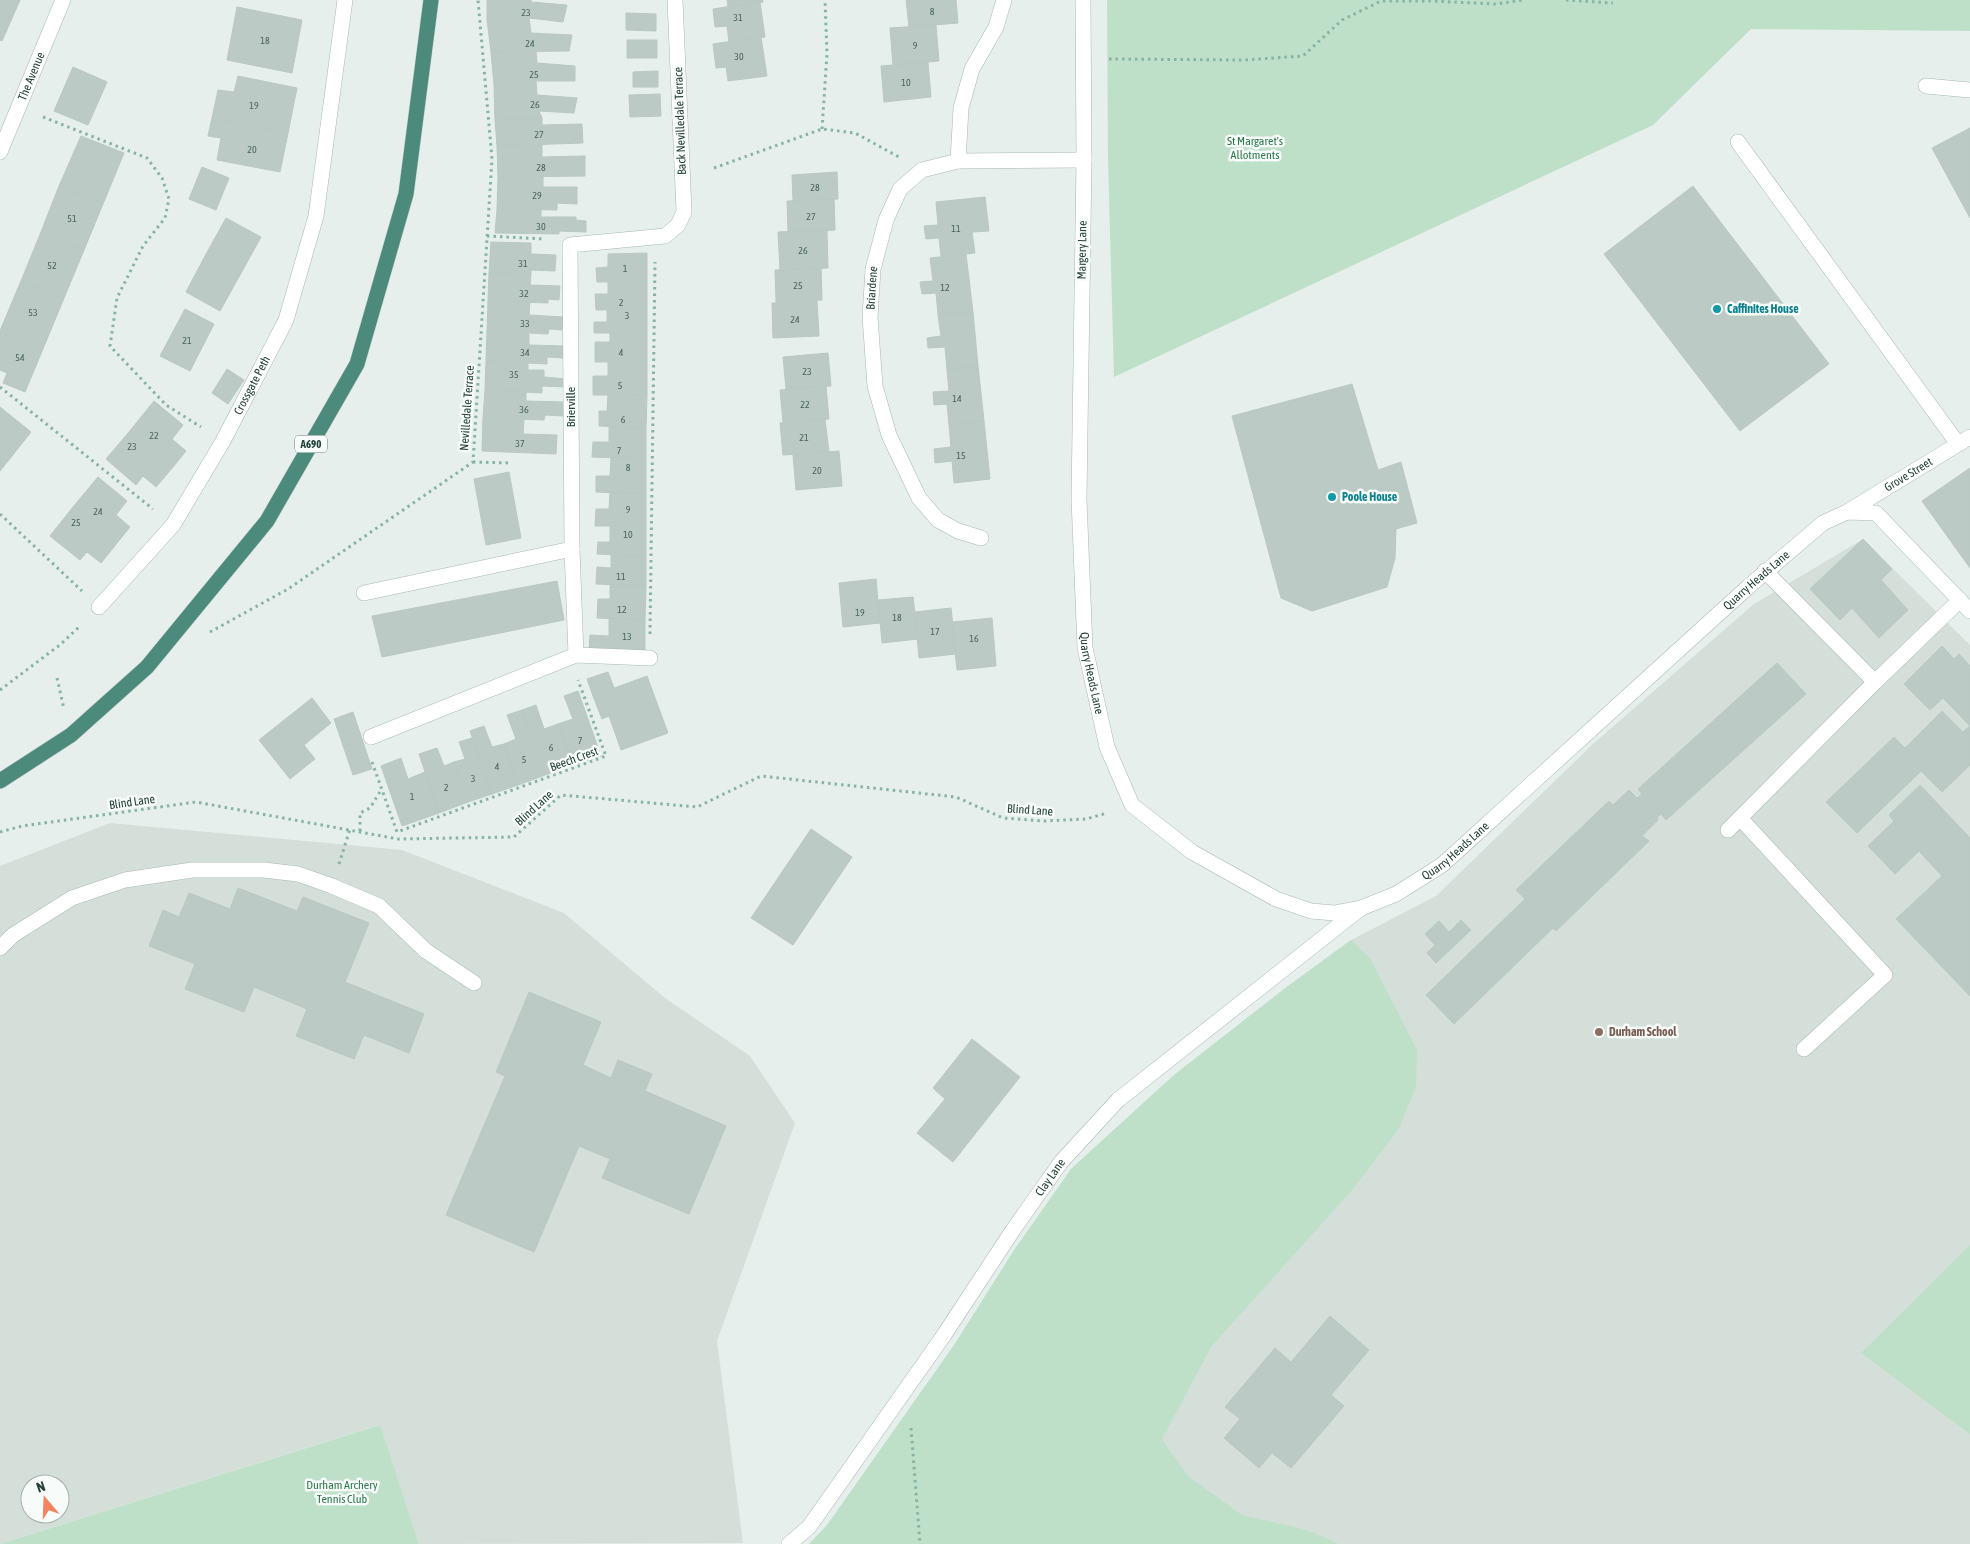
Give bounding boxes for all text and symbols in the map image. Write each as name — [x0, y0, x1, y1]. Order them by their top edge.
house number: 8 — [930, 6, 935, 17]
house number: 23 — [521, 7, 531, 18]
house number: 31 — [733, 12, 743, 23]
house number: 18 — [260, 35, 270, 46]
house number: 24 — [525, 38, 535, 49]
house number: 9 — [913, 40, 918, 51]
street label: The Avenue — [15, 50, 48, 103]
house number: 30 — [734, 51, 744, 62]
street label: Back Nevilledale Terrace — [671, 67, 689, 175]
house number: 25 — [529, 69, 539, 80]
house number: 10 — [901, 77, 911, 88]
house number: 26 — [530, 99, 540, 110]
house number: 19 — [249, 100, 259, 111]
house number: 27 — [534, 129, 544, 140]
park label: St Margaret's Allotments — [1227, 134, 1283, 162]
house number: 20 — [247, 144, 257, 155]
house number: 28 — [536, 162, 546, 173]
house number: 28 — [810, 182, 820, 193]
house number: 29 — [532, 190, 542, 201]
house number: 27 — [806, 211, 816, 222]
house number: 51 — [67, 213, 77, 224]
street label: Margery Lane — [1074, 220, 1090, 280]
house number: 30 — [536, 221, 546, 232]
house number: 11 — [951, 223, 961, 234]
house number: 26 — [798, 245, 808, 256]
house number: 31 — [518, 258, 528, 269]
house number: 52 — [47, 260, 57, 271]
house number: 1 — [623, 263, 628, 274]
street label: Briardene — [863, 264, 880, 310]
house number: 25 — [793, 280, 803, 291]
house number: 12 — [940, 282, 950, 293]
house number: 32 — [519, 288, 529, 299]
house number: 2 — [619, 297, 624, 308]
place label: Caffinites House — [1727, 302, 1799, 316]
marker: Caffinites House — [1711, 303, 1723, 315]
house number: 53 — [28, 307, 38, 318]
house number: 3 — [625, 310, 630, 321]
house number: 24 — [790, 314, 800, 325]
house number: 33 — [520, 318, 530, 329]
house number: 21 — [182, 335, 192, 346]
house number: 34 — [520, 347, 530, 358]
house number: 4 — [619, 347, 624, 358]
house number: 54 — [15, 352, 25, 363]
street label: Crossgate Peth — [231, 353, 273, 417]
street label: Nevilledale Terrace — [457, 365, 477, 451]
house number: 23 — [802, 366, 812, 377]
house number: 35 — [509, 369, 519, 380]
house number: 5 — [618, 380, 623, 391]
street label: Brierville — [564, 387, 578, 427]
house number: 14 — [952, 393, 962, 404]
house number: 22 — [800, 399, 810, 410]
house number: 36 — [519, 404, 529, 415]
house number: 6 — [621, 414, 626, 425]
house number: 22 — [149, 430, 159, 441]
house number: 21 — [799, 432, 809, 443]
road number: A690 — [295, 436, 327, 452]
house number: 37 — [515, 438, 525, 449]
house number: 23 — [127, 441, 137, 452]
house number: 7 — [617, 445, 622, 456]
house number: 15 — [956, 450, 966, 461]
street label: Grove Street — [1882, 454, 1936, 494]
house number: 8 — [626, 462, 631, 473]
house number: 20 — [812, 465, 822, 476]
place label: Poole House — [1342, 490, 1398, 504]
marker: Poole House — [1326, 491, 1338, 503]
house number: 9 — [626, 504, 631, 515]
house number: 24 — [93, 506, 103, 517]
house number: 25 — [71, 517, 81, 528]
house number: 10 — [623, 529, 633, 540]
street label: Quarry Heads Lane — [1720, 548, 1792, 613]
house number: 11 — [616, 571, 626, 582]
house number: 12 — [617, 604, 627, 615]
house number: 19 — [855, 607, 865, 618]
house number: 18 — [892, 612, 902, 623]
house number: 17 — [930, 626, 940, 637]
house number: 13 — [622, 631, 632, 642]
street label: Quarry Heads Lane — [1077, 632, 1106, 715]
house number: 16 — [969, 633, 979, 644]
house number: 7 — [578, 735, 583, 746]
house number: 6 — [549, 742, 554, 753]
street label: Beech Crest — [548, 744, 601, 774]
house number: 5 — [522, 754, 527, 765]
house number: 4 — [495, 761, 500, 772]
house number: 3 — [471, 773, 476, 784]
house number: 2 — [444, 782, 449, 793]
street label: Blind Lane — [512, 787, 556, 829]
house number: 1 — [410, 791, 415, 802]
street label: Blind Lane — [108, 792, 156, 812]
street label: Blind Lane — [1006, 801, 1054, 819]
street label: Quarry Heads Lane — [1419, 819, 1492, 883]
place label: Durham School — [1609, 1025, 1677, 1039]
marker: Durham School — [1593, 1026, 1605, 1038]
street label: Clay Lane — [1032, 1156, 1068, 1199]
north arrow — [20, 1474, 70, 1524]
text: N — [34, 1478, 47, 1496]
park label: Durham Archery Tennis Club — [306, 1478, 378, 1506]

